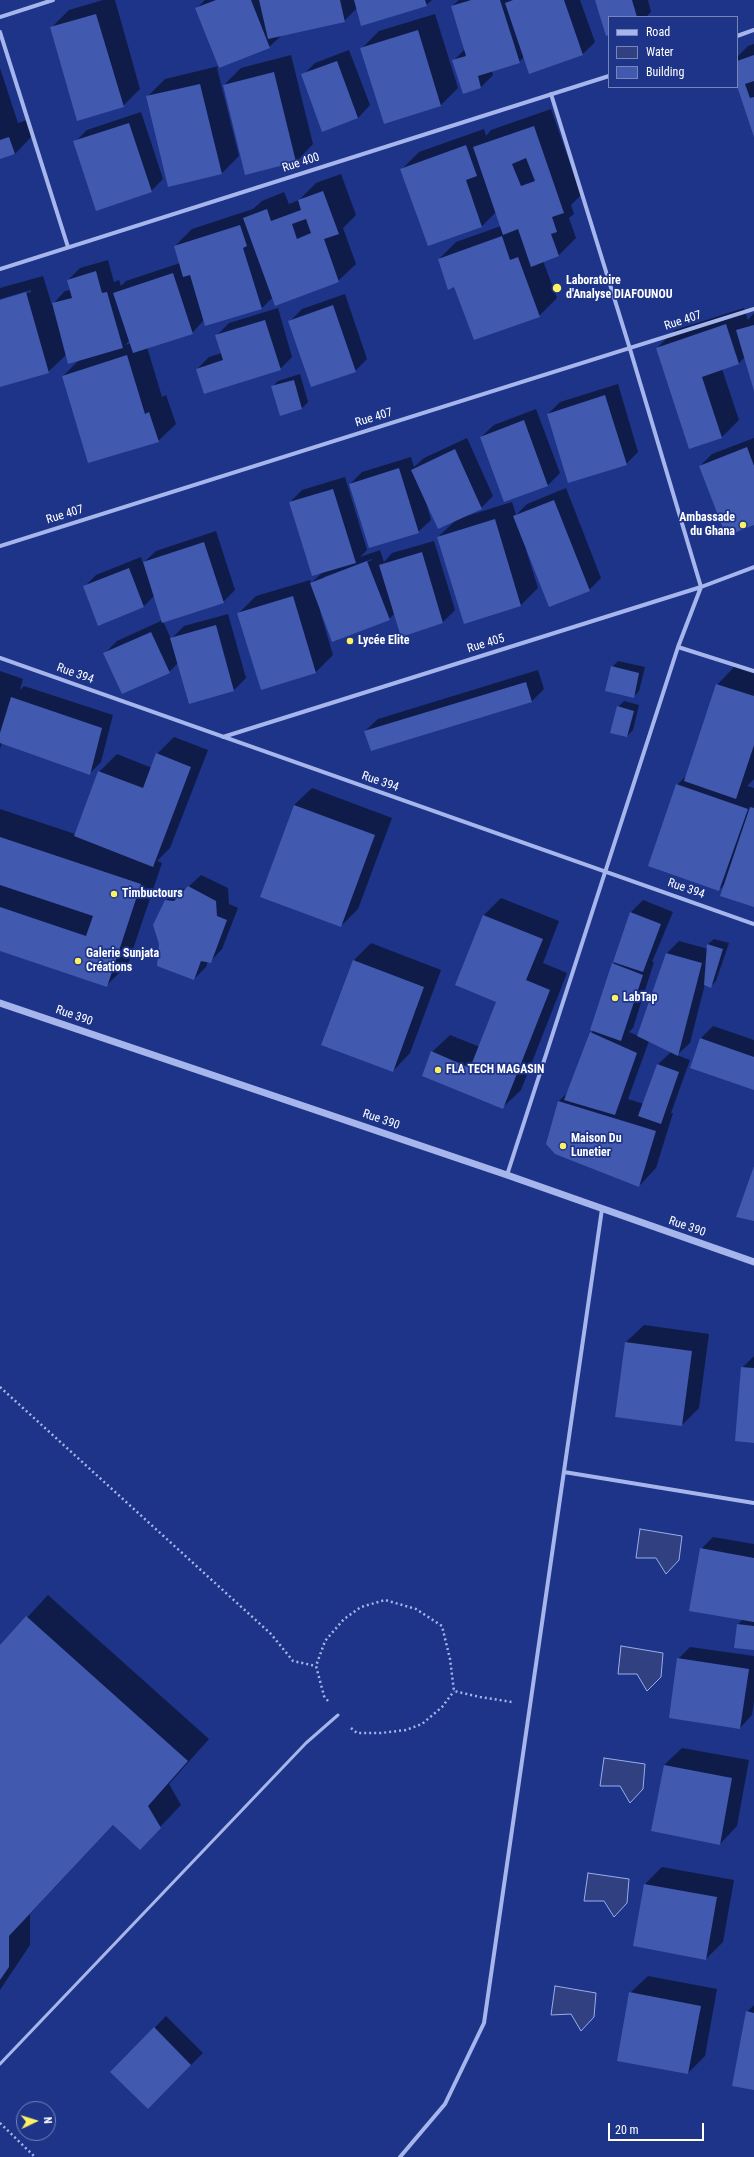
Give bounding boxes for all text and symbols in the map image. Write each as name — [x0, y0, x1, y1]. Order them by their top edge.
legend — [608, 16, 738, 88]
text: Road — [646, 25, 670, 39]
text: Water — [646, 45, 674, 59]
text: Building — [646, 65, 684, 79]
street label: Rue 400 — [281, 150, 321, 176]
place label: Laboratoire d'Analyse DIAFOUNOU — [566, 274, 672, 302]
marker: Laboratoire d'Analyse DIAFOUNOU — [551, 282, 563, 294]
street label: Rue 407 — [663, 308, 703, 334]
street label: Rue 407 — [354, 406, 394, 430]
street label: Rue 407 — [45, 503, 85, 527]
place label: Ambassade du Ghana — [679, 511, 735, 539]
marker: Ambassade du Ghana — [738, 520, 748, 530]
street label: Rue 405 — [466, 632, 506, 656]
place label: Lycée Elite — [358, 634, 409, 648]
marker: Lycée Elite — [345, 636, 355, 646]
street label: Rue 394 — [55, 661, 95, 687]
street label: Rue 394 — [360, 769, 400, 795]
street label: Rue 394 — [666, 876, 706, 902]
place label: Timbuctours — [122, 887, 183, 901]
marker: Timbuctours — [109, 889, 119, 899]
place label: Galerie Sunjata Créations — [86, 947, 159, 975]
marker: Galerie Sunjata Créations — [73, 956, 83, 966]
place label: LabTap — [623, 991, 657, 1005]
marker: LabTap — [610, 993, 620, 1003]
street label: Rue 390 — [54, 1003, 94, 1029]
place label: FLA TECH MAGASIN — [446, 1063, 544, 1077]
marker: FLA TECH MAGASIN — [433, 1065, 443, 1075]
street label: Rue 390 — [361, 1107, 401, 1133]
place label: Maison Du Lunetier — [571, 1132, 622, 1160]
marker: Maison Du Lunetier — [558, 1141, 568, 1151]
street label: Rue 390 — [667, 1214, 707, 1240]
north arrow — [16, 2101, 56, 2141]
scale bar — [610, 2115, 706, 2141]
text: N — [41, 2116, 54, 2124]
text: 20 m — [615, 2123, 639, 2137]

